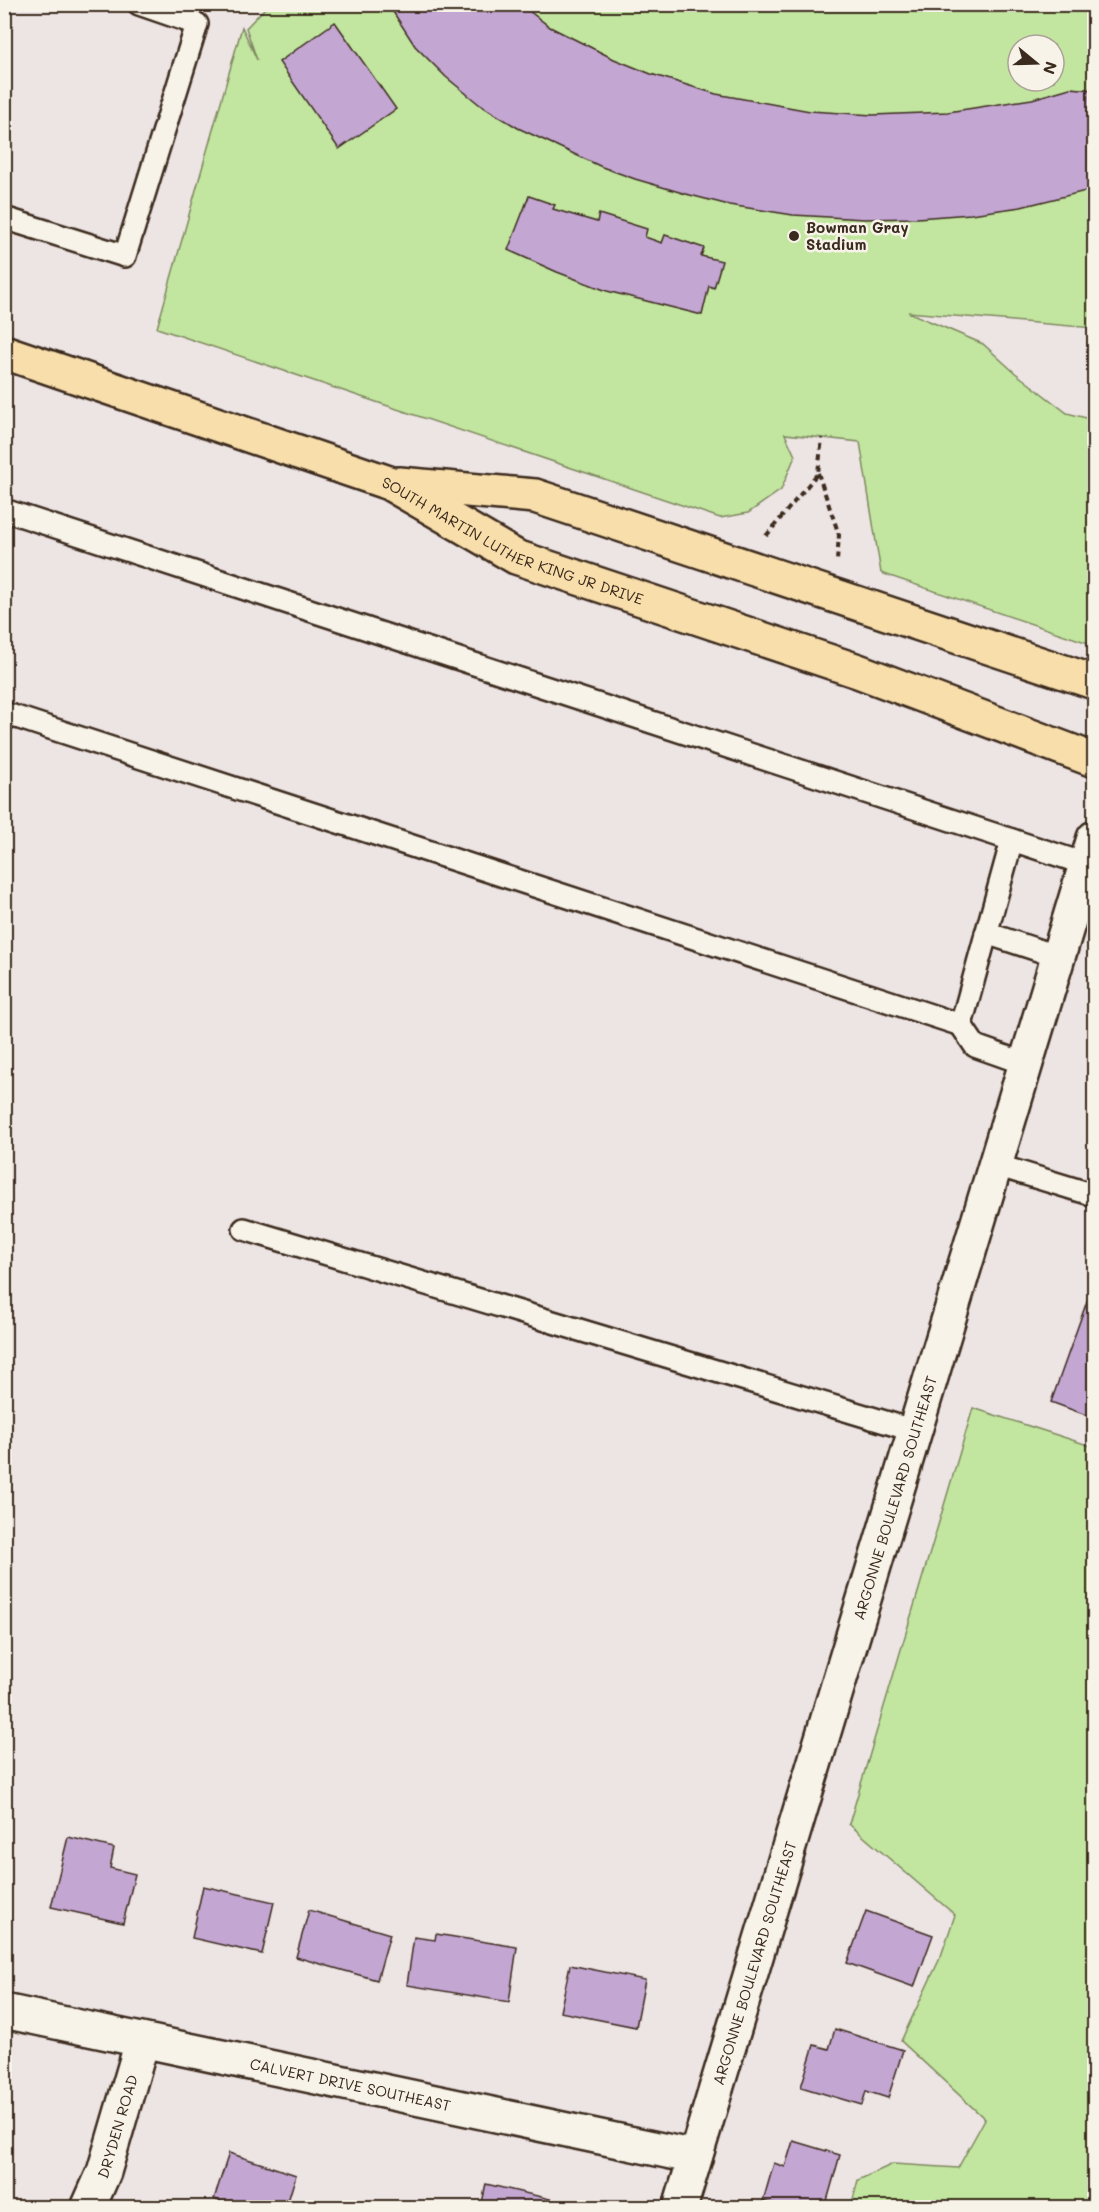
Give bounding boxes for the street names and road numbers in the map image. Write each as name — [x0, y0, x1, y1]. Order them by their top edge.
street label: SOUTH MARTIN LUTHER KING JR DRIVE — [380, 472, 647, 609]
street label: ARGONNE BOULEVARD SOUTHEAST — [848, 1373, 941, 1622]
street label: ARGONNE BOULEVARD SOUTHEAST — [708, 1838, 800, 2087]
street label: CALVERT DRIVE SOUTHEAST — [248, 2053, 453, 2115]
street label: DRYDEN ROAD — [93, 2072, 142, 2181]

